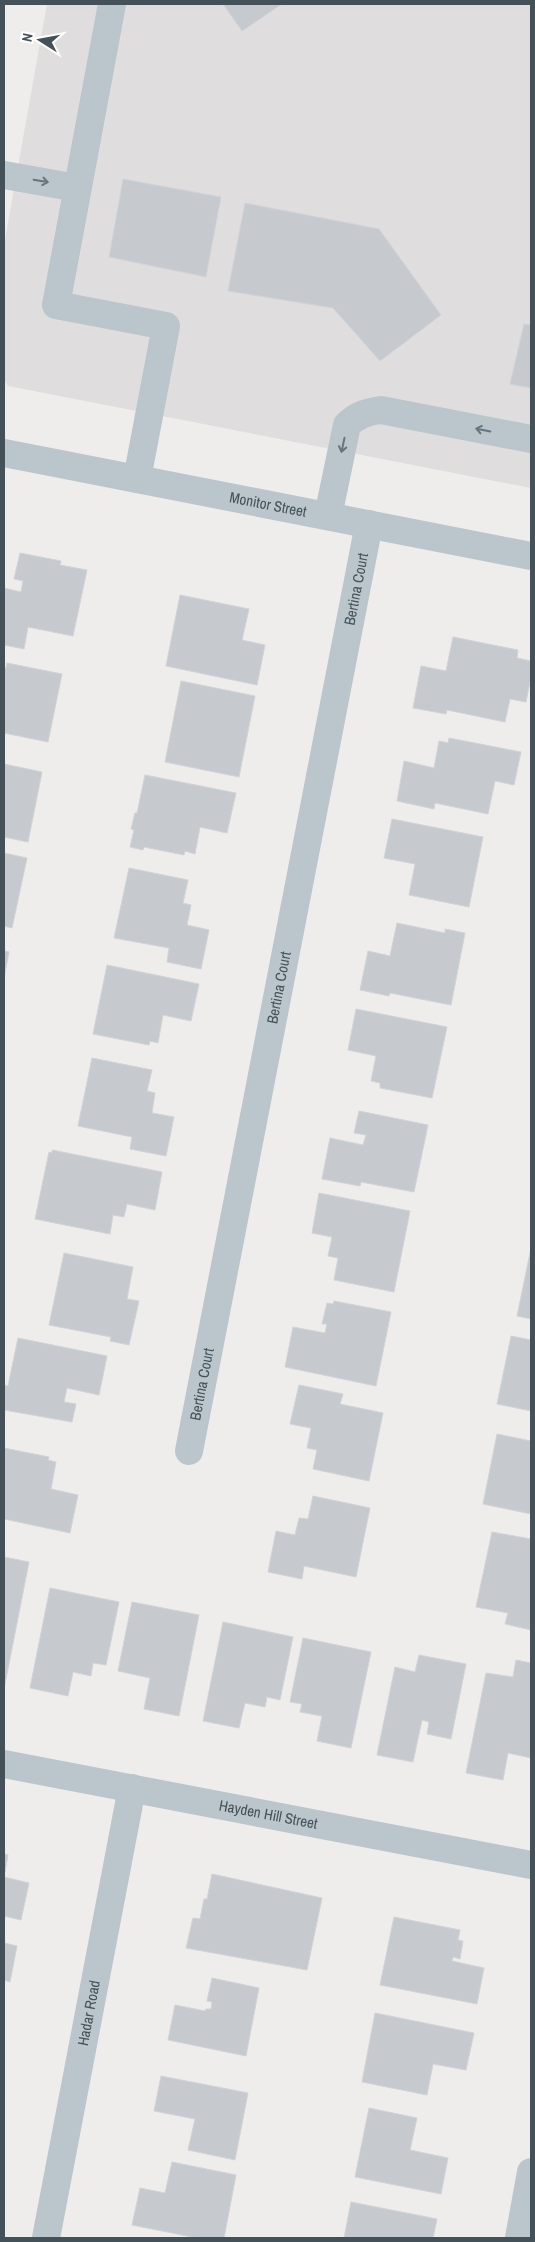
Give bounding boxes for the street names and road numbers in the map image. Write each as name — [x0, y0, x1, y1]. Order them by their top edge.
street label: Monitor Street — [228, 486, 309, 522]
street label: Bertina Court — [339, 550, 373, 627]
street label: Bertina Court — [261, 949, 296, 1026]
street label: Bertina Court — [184, 1346, 219, 1422]
street label: Hayden Hill Street — [217, 1794, 320, 1834]
street label: Hadar Road — [72, 1978, 105, 2048]

